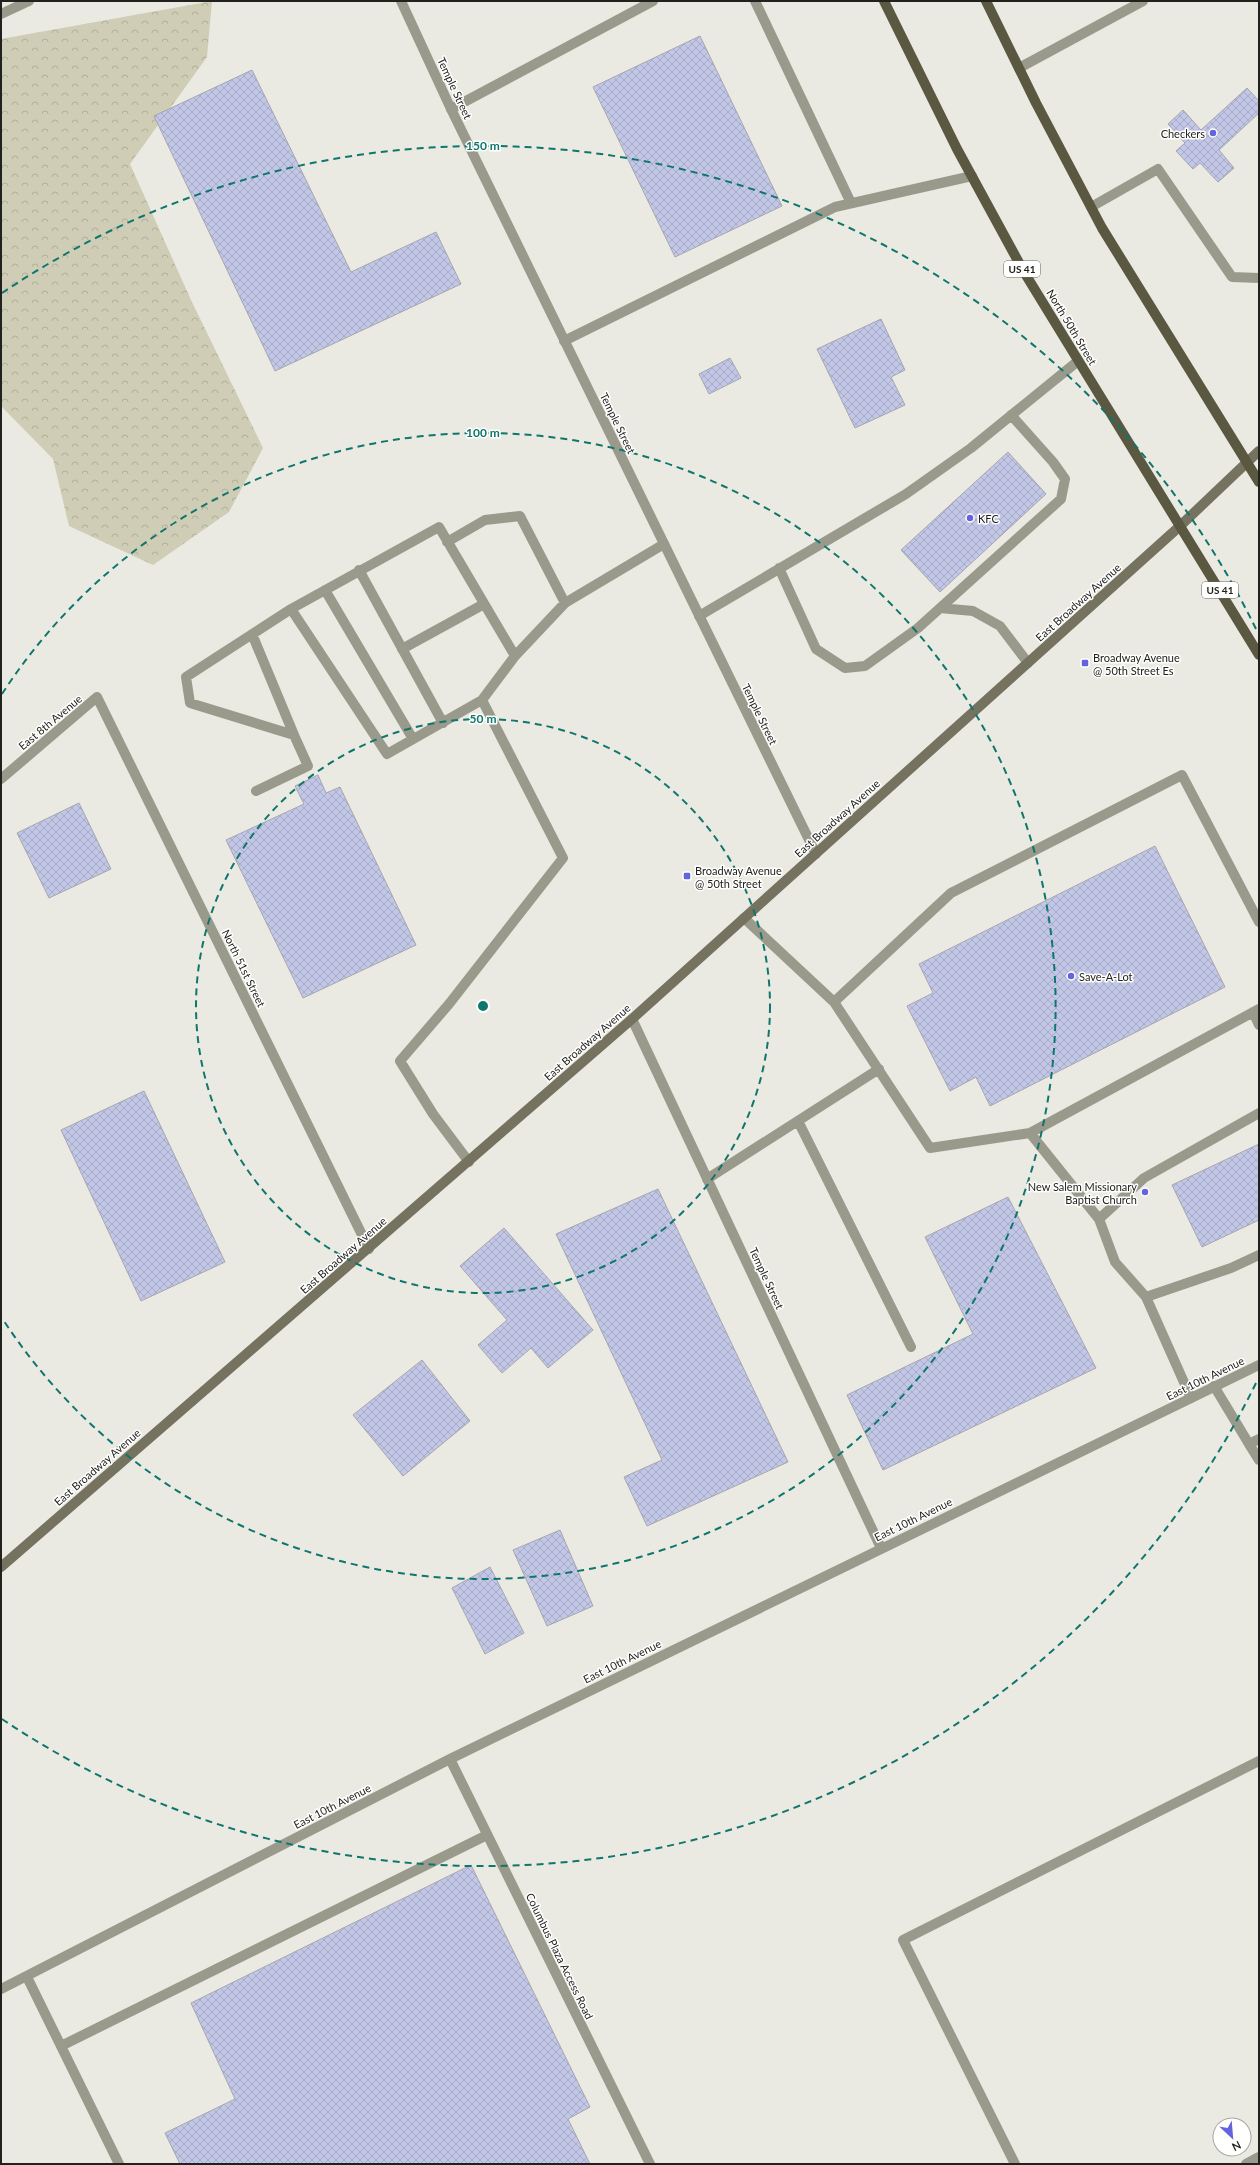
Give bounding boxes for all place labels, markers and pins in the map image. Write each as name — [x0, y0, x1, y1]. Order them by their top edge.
place label: Checkers — [1161, 127, 1205, 140]
marker: Checkers — [1208, 128, 1218, 138]
place label: KFC — [978, 512, 999, 525]
marker: KFC — [965, 513, 975, 523]
place label: Broadway Avenue @ 50th Street Es — [1093, 651, 1180, 677]
marker: Broadway Avenue @ 50th Street Es — [1080, 658, 1090, 668]
place label: Broadway Avenue @ 50th Street — [695, 864, 782, 890]
marker: Broadway Avenue @ 50th Street — [682, 871, 692, 881]
place label: Save-A-Lot — [1079, 970, 1133, 983]
marker: Save-A-Lot — [1066, 971, 1076, 981]
centre of rings — [476, 999, 490, 1013]
place label: New Salem Missionary Baptist Church — [1028, 1180, 1137, 1206]
marker: New Salem Missionary Baptist Church — [1140, 1187, 1150, 1197]

